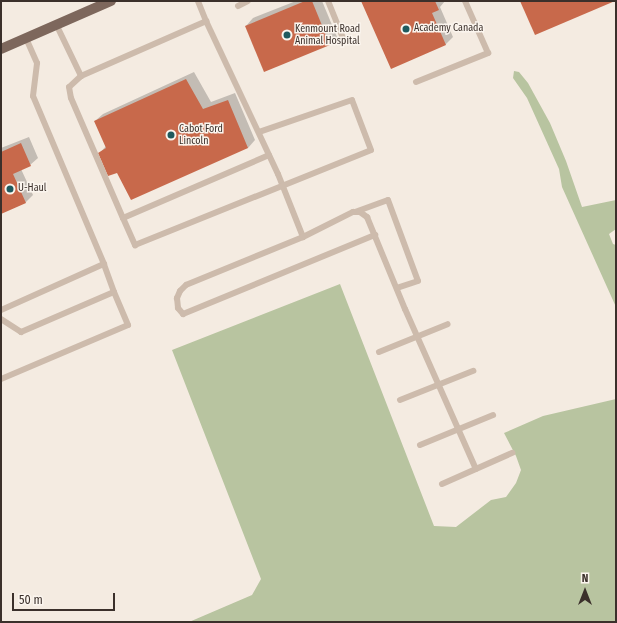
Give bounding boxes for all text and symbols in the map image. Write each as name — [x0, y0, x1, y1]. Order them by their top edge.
place label: Kenmount Road Animal Hospital — [295, 23, 360, 46]
place label: Academy Canada — [414, 23, 483, 35]
marker: Academy Canada — [401, 24, 411, 34]
marker: Kenmount Road Animal Hospital — [282, 30, 292, 40]
place label: Cabot Ford Lincoln — [179, 123, 223, 146]
marker: Cabot Ford Lincoln — [166, 130, 176, 140]
place label: U-Haul — [18, 183, 46, 195]
marker: U-Haul — [5, 184, 15, 194]
north arrow — [565, 571, 605, 611]
text: N — [582, 572, 588, 585]
scale bar — [14, 585, 117, 611]
text: 50 m — [19, 593, 43, 607]

